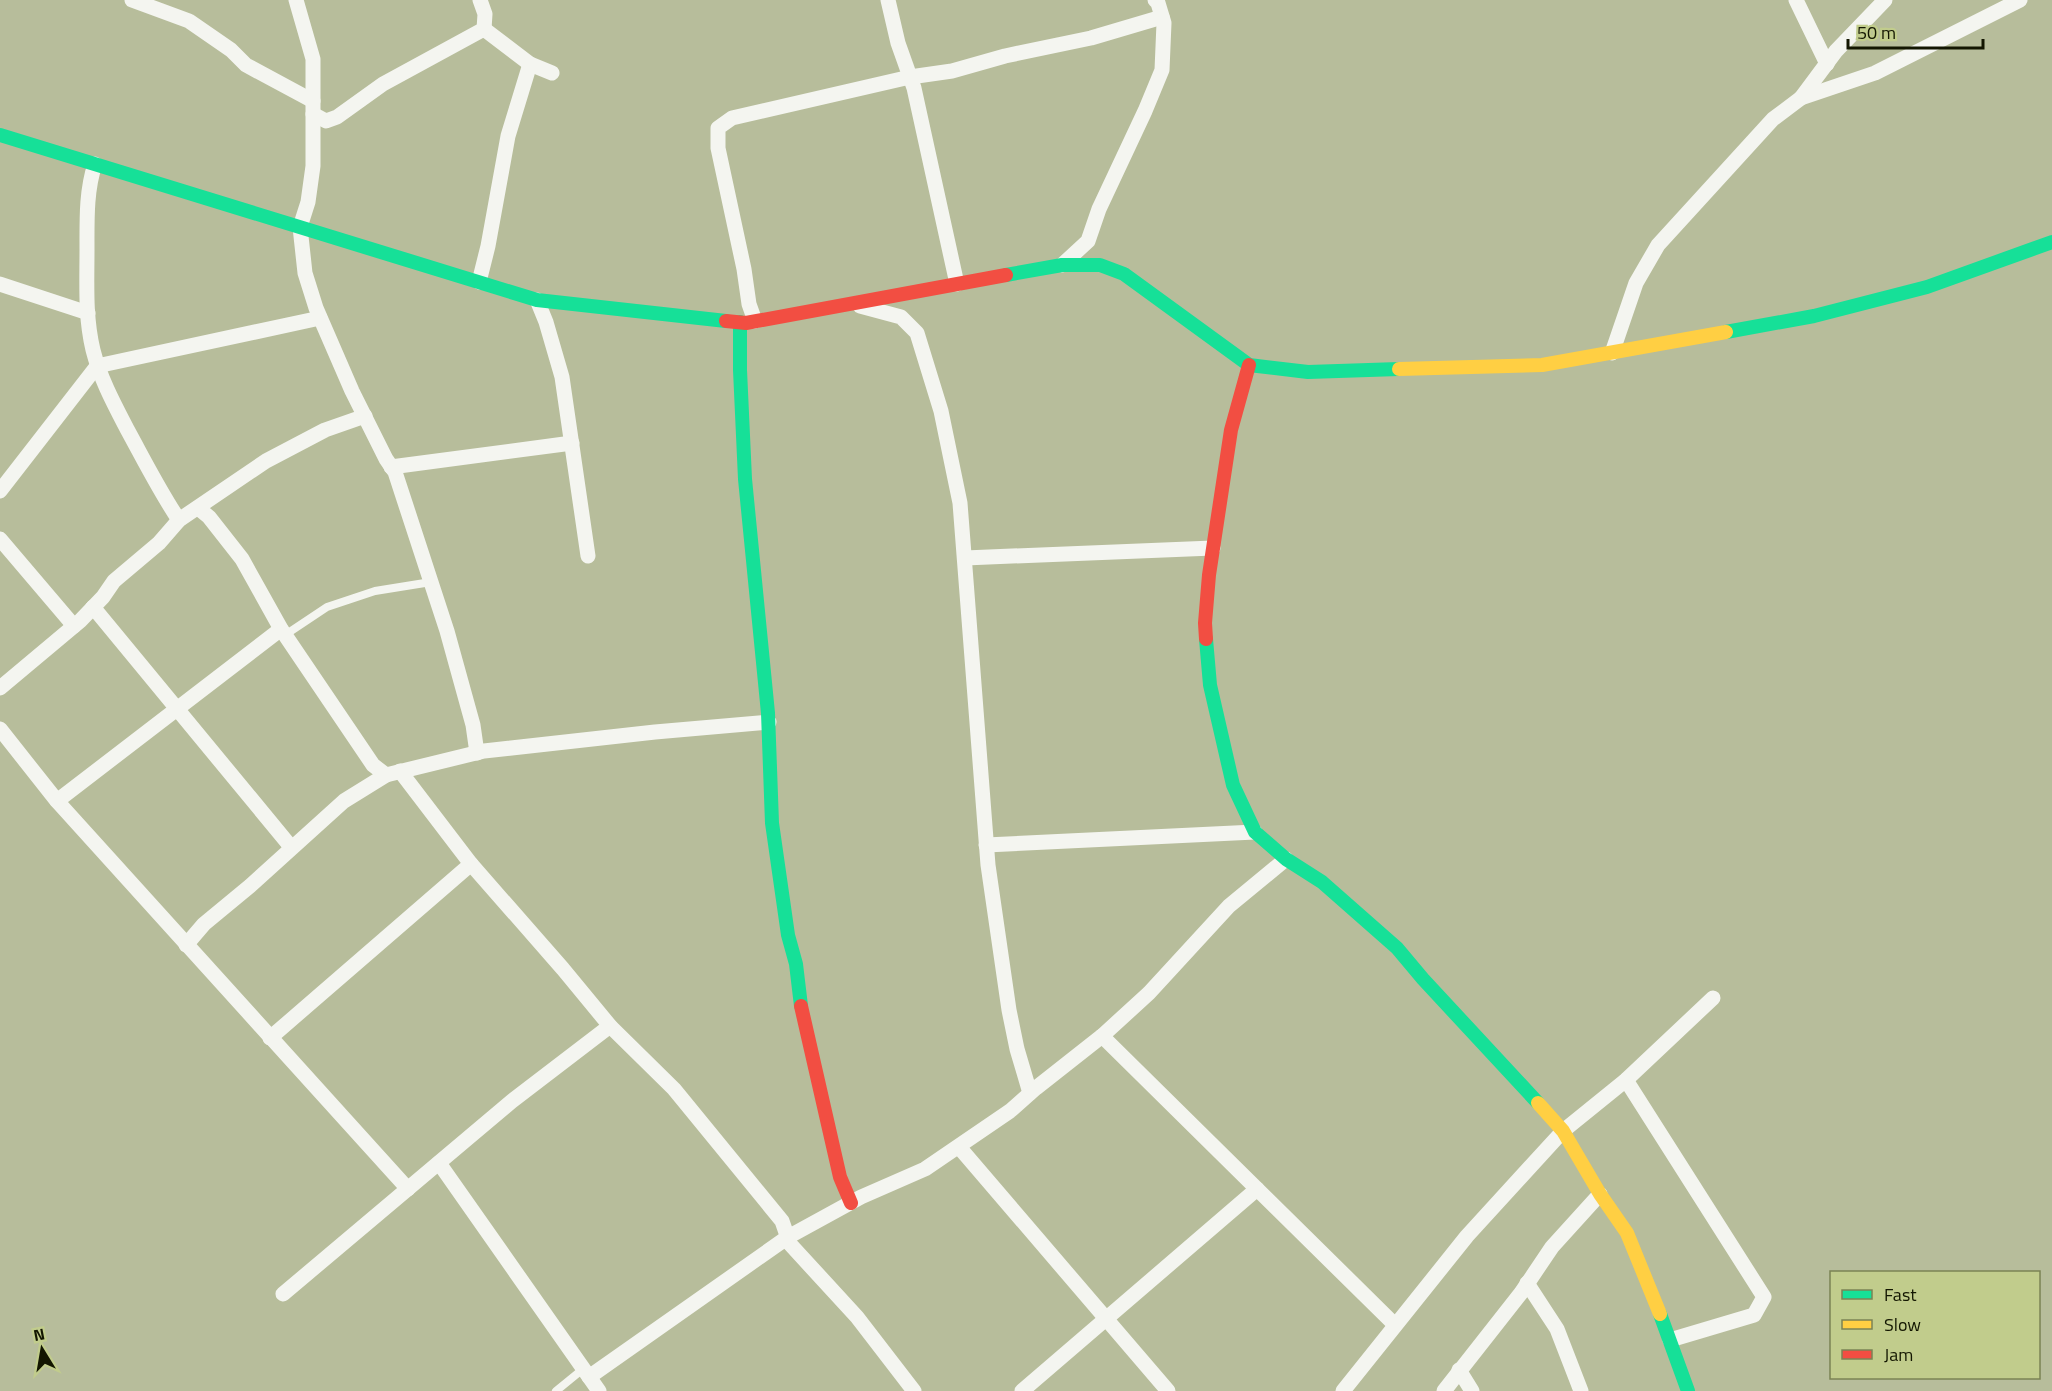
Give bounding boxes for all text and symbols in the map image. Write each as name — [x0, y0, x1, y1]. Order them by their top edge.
scale bar — [1848, 12, 1983, 50]
text: 50 m — [1857, 19, 1896, 46]
legend — [1830, 1271, 2040, 1379]
text: Fast — [1884, 1281, 1917, 1308]
text: Slow — [1884, 1311, 1921, 1338]
north arrow — [12, 1319, 72, 1379]
text: N — [31, 1321, 47, 1347]
text: Jam — [1884, 1341, 1913, 1368]

